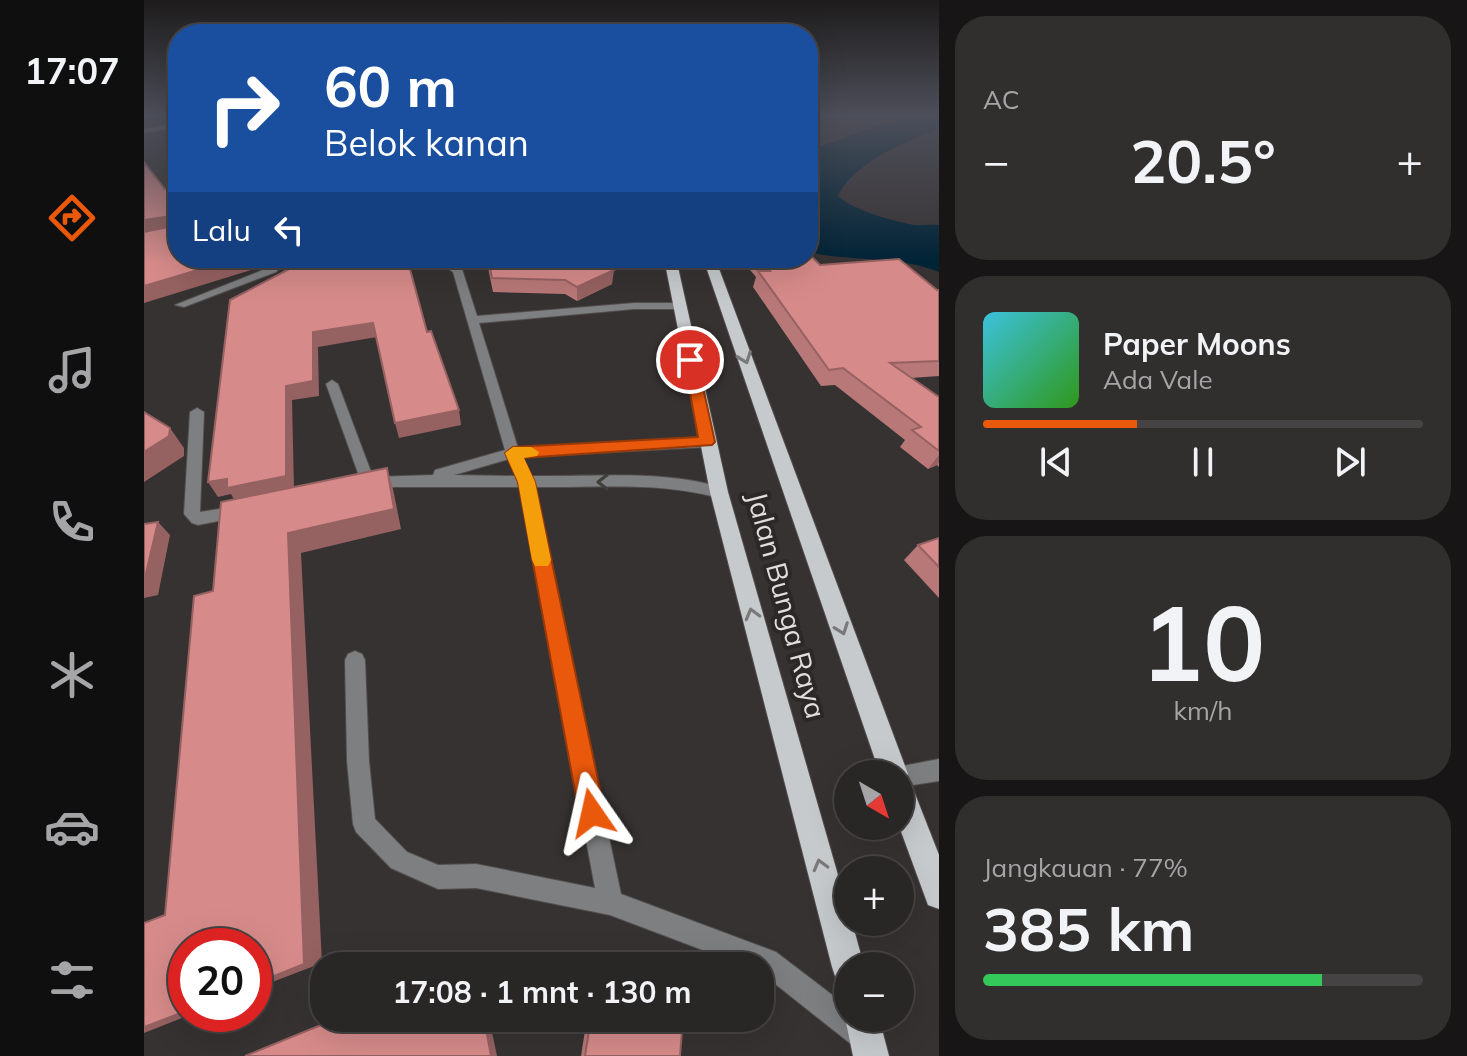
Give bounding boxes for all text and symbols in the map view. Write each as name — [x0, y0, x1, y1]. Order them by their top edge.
text: 17:07 — [24, 48, 120, 93]
text: 60 m — [324, 51, 457, 121]
icon: right — [192, 56, 296, 160]
text: AC — [983, 83, 1020, 116]
text: Belok kanan — [324, 120, 529, 165]
text: 20.5° — [1130, 123, 1276, 198]
text: − — [983, 133, 1009, 188]
text: + — [1397, 133, 1423, 188]
icon: directions — [44, 190, 100, 246]
icon: left — [267, 208, 311, 252]
text: Lalu — [192, 211, 251, 249]
text: Paper Moons — [1103, 325, 1291, 363]
pin — [656, 326, 724, 394]
icon: arrive — [668, 338, 712, 382]
icon: music — [44, 342, 100, 398]
one-way arrow — [735, 350, 752, 364]
text: Ada Vale — [1103, 363, 1213, 396]
icon: previous — [1034, 440, 1078, 484]
icon: pause — [1181, 440, 1225, 484]
icon: next — [1328, 440, 1372, 484]
one-way arrow — [596, 473, 609, 491]
street label: Jalan Bunga Raya — [740, 488, 834, 722]
icon: phone — [44, 494, 100, 550]
text: 10 — [1141, 576, 1265, 707]
one-way arrow — [745, 608, 762, 622]
one-way arrow — [832, 621, 849, 635]
icon: climate — [44, 647, 100, 703]
text: km/h — [1174, 694, 1232, 727]
north arrow — [834, 760, 914, 840]
map controls — [834, 760, 914, 1032]
position arrow — [550, 771, 634, 855]
icon: car — [44, 799, 100, 855]
text: Jangkauan · 77% — [983, 851, 1188, 884]
button: + — [834, 856, 914, 936]
one-way arrow — [813, 859, 830, 873]
text: 385 km — [983, 891, 1195, 966]
speed limit sign: 20 — [168, 928, 272, 1032]
icon: filters — [44, 952, 100, 1008]
button: − — [834, 952, 914, 1032]
text: 17:08 · 1 mnt · 130 m — [392, 973, 692, 1011]

